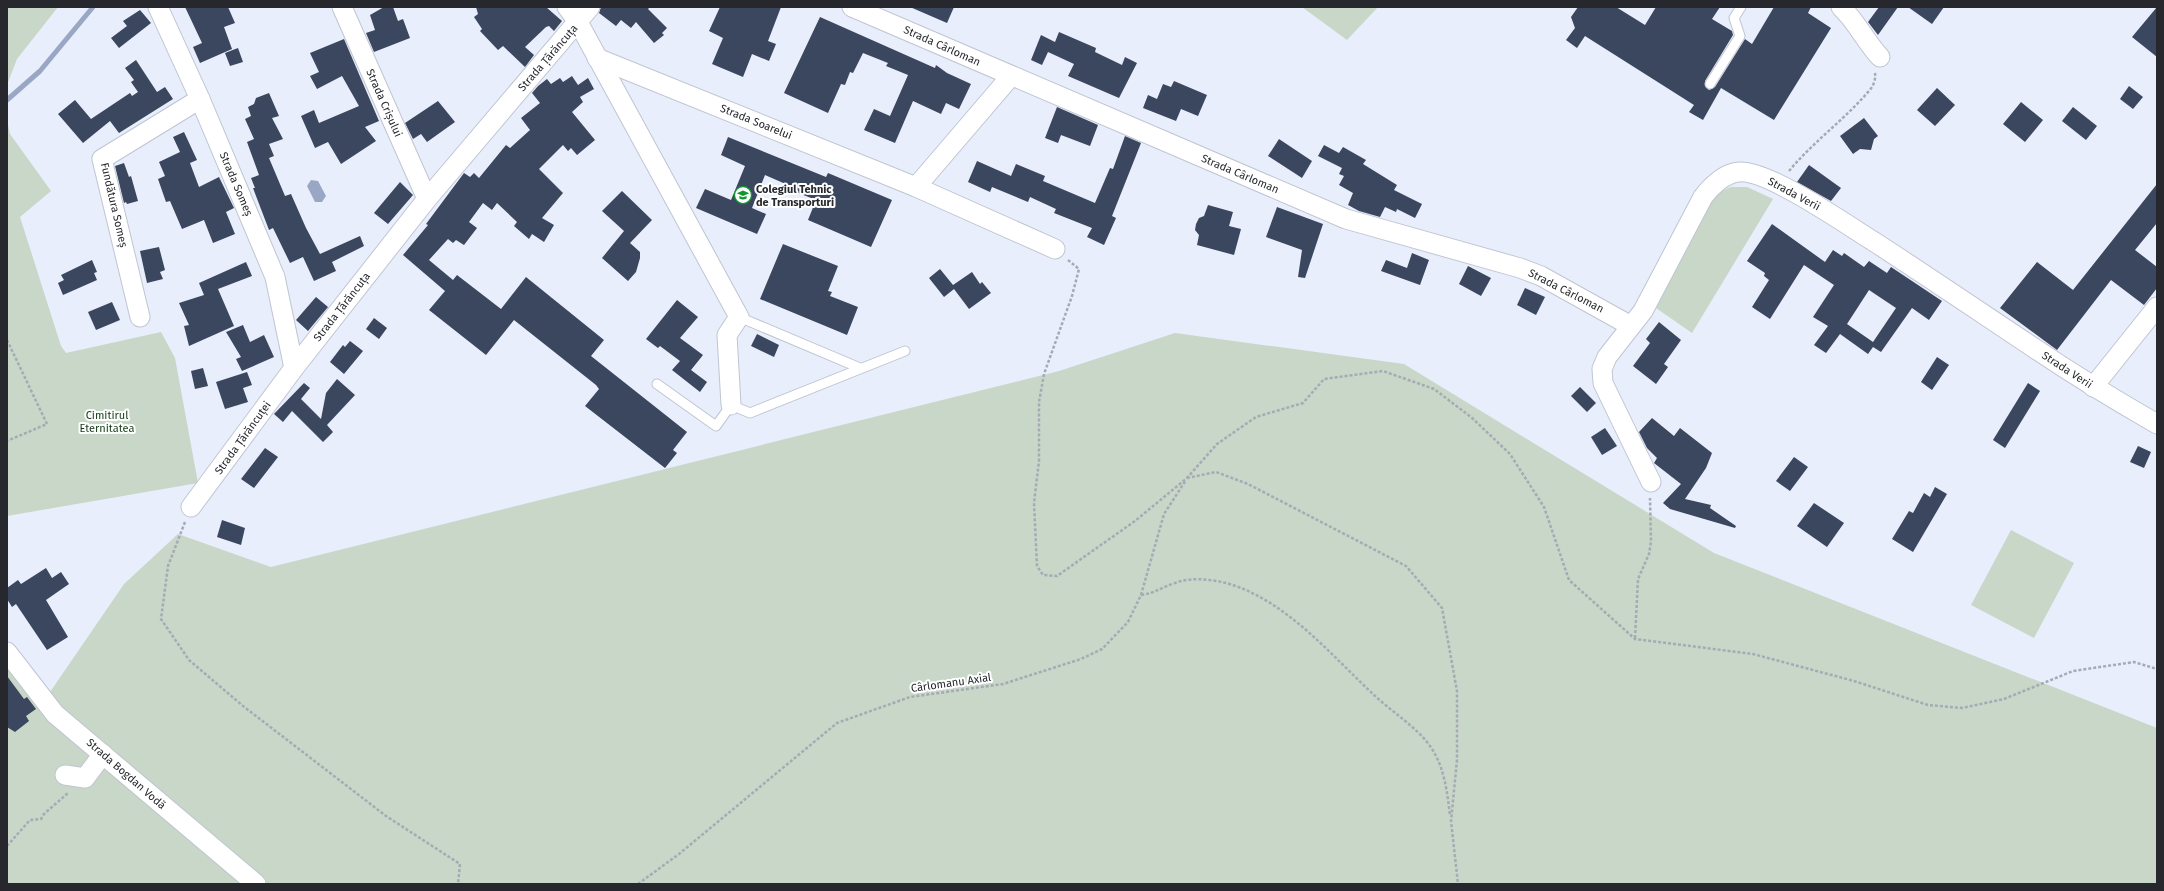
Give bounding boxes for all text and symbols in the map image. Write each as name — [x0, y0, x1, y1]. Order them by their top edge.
street label: Strada Țărăncuța — [515, 22, 581, 95]
street label: Strada Cârloman — [901, 23, 983, 69]
street label: Strada Crișului — [363, 67, 405, 139]
street label: Strada Soarelui — [718, 102, 794, 142]
street label: Strada Someș — [217, 150, 255, 218]
street label: Strada Cârloman — [1199, 152, 1281, 196]
street label: Fundătura Someș — [98, 161, 130, 249]
street label: Strada Verii — [1766, 175, 1822, 213]
place label: Colegiul Tehnic de Transporturi — [756, 183, 834, 209]
school or university icon: Colegiul Tehnic de Transporturi — [733, 185, 753, 205]
street label: Strada Cârloman — [1526, 266, 1606, 316]
street label: Strada Țărăncuța — [311, 270, 374, 345]
street label: Strada Verii — [2039, 349, 2095, 391]
street label: Strada Țărăncuței — [212, 399, 275, 478]
park label: Cimitirul Eternitatea — [80, 409, 134, 435]
street label: Cârlomanu Axial — [910, 671, 992, 695]
street label: Strada Bogdan Vodă — [84, 736, 168, 812]

